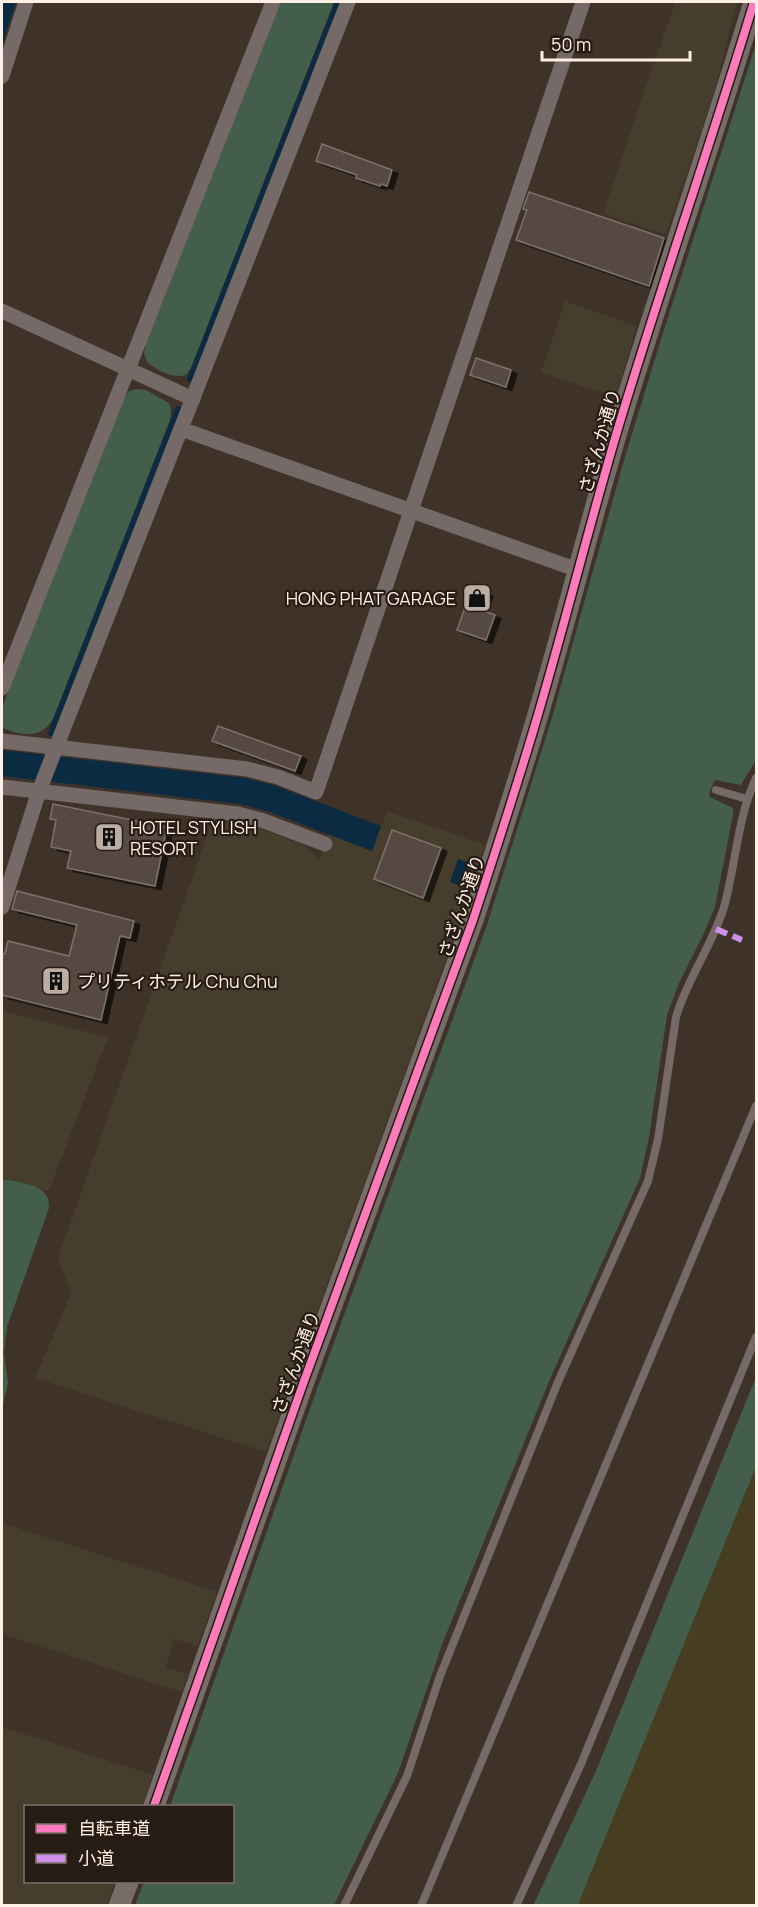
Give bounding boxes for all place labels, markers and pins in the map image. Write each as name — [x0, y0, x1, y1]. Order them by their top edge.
shop icon: HONG PHAT GARAGE — [461, 582, 493, 614]
place label: HONG PHAT GARAGE — [286, 586, 456, 610]
place label: HOTEL STYLISH RESORT — [130, 815, 257, 860]
building icon: HOTEL STYLISH RESORT — [93, 821, 125, 853]
building icon: プリティホテル Chu Chu — [40, 965, 72, 997]
place label: プリティホテル Chu Chu — [77, 969, 278, 993]

